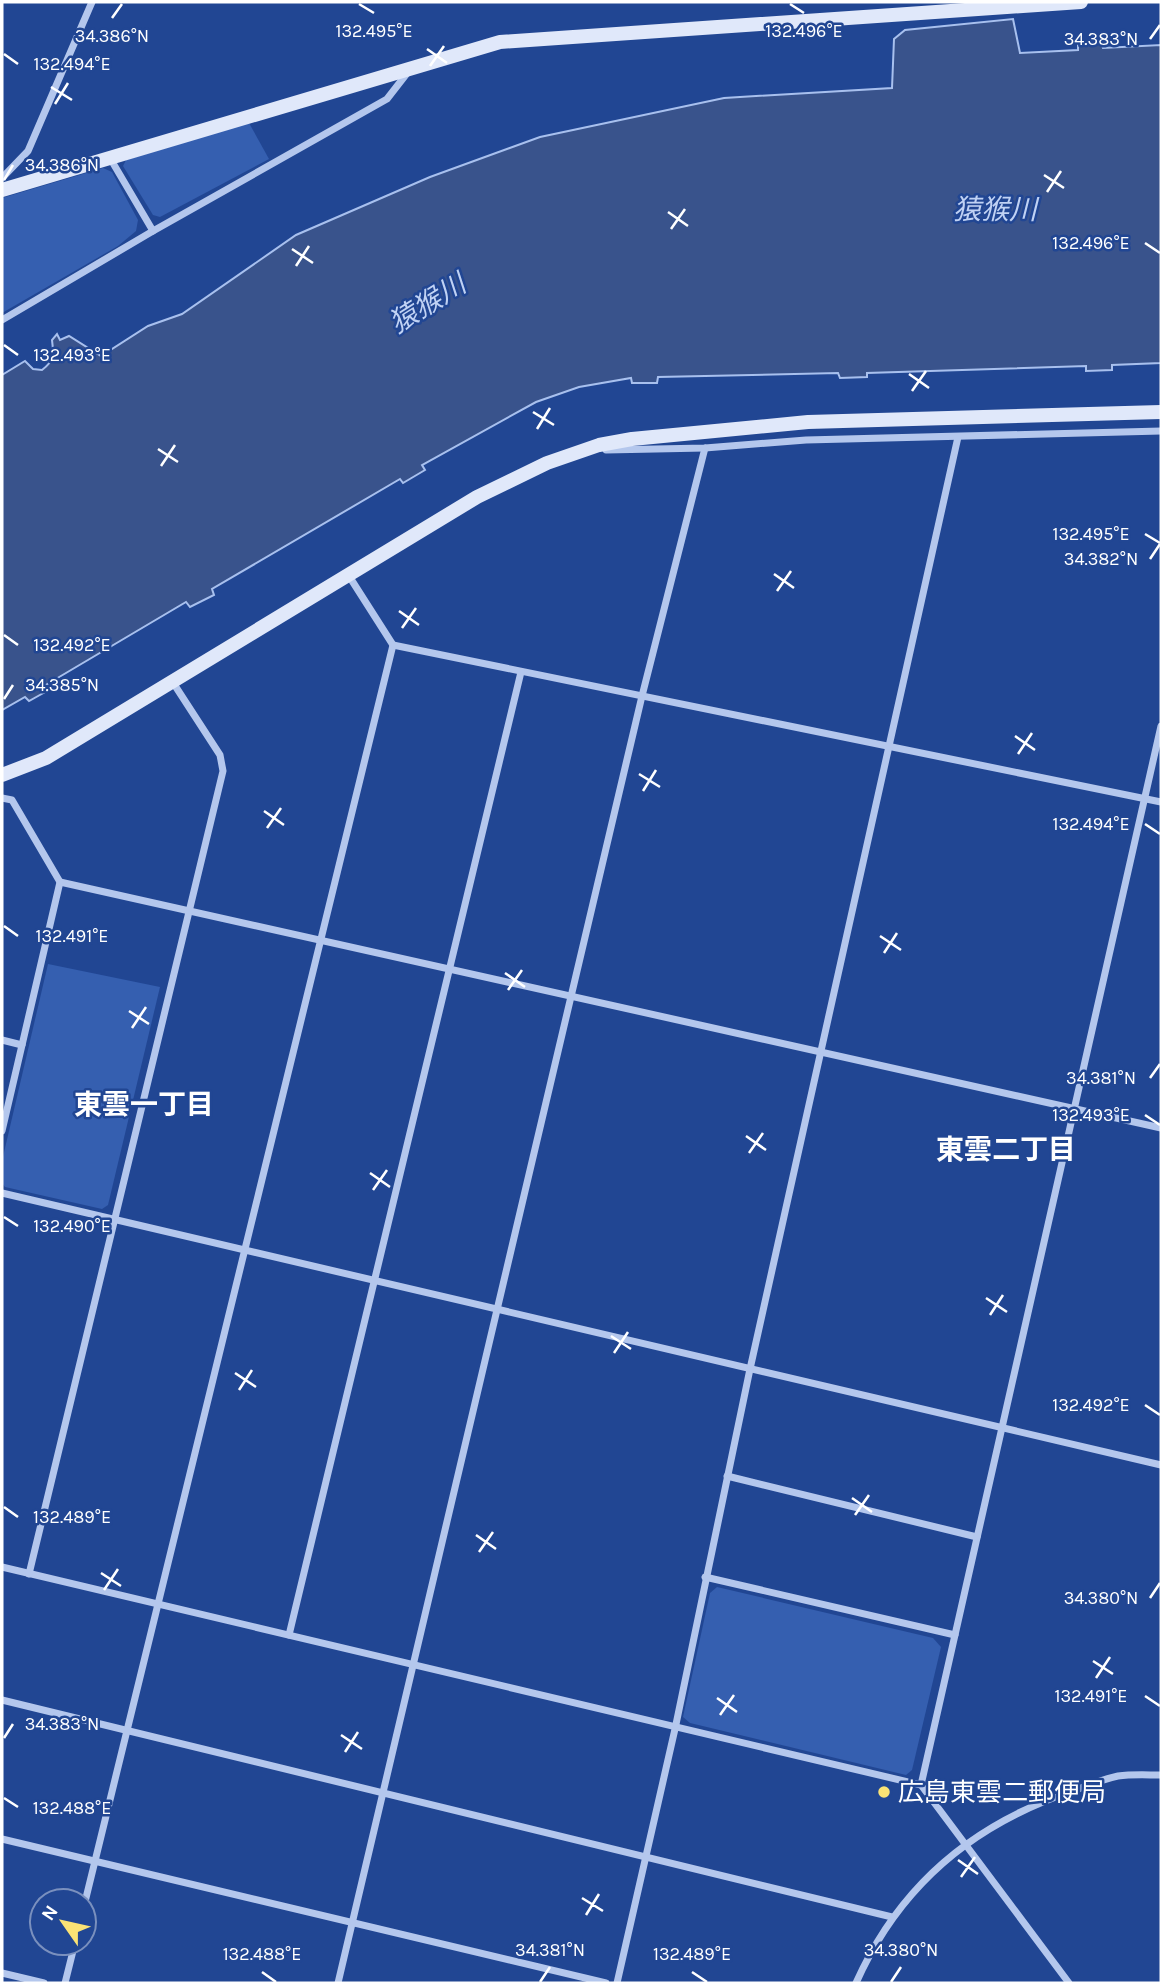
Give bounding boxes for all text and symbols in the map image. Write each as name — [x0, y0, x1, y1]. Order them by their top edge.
text: 132.495°E — [335, 20, 413, 42]
text: 132.496°E — [765, 20, 843, 42]
text: 34.386°N — [75, 25, 149, 47]
text: 34.383°N — [1064, 28, 1138, 50]
text: 132.494°E — [33, 53, 111, 75]
text: 34.386°N — [25, 154, 99, 176]
water label: 猿猴川 — [953, 193, 1040, 226]
text: 132.496°E — [1052, 232, 1130, 254]
water label: 猿猴川 — [383, 266, 474, 340]
text: 132.493°E — [33, 344, 111, 366]
text: 132.495°E — [1052, 523, 1130, 545]
text: 34.382°N — [1064, 548, 1138, 570]
text: 132.492°E — [33, 634, 111, 656]
text: 34.385°N — [25, 674, 99, 696]
text: 132.494°E — [1052, 813, 1130, 835]
text: 132.491°E — [36, 925, 108, 947]
text: 34.381°N — [1066, 1067, 1136, 1089]
district label: 東雲一丁目 — [74, 1088, 214, 1121]
text: 132.493°E — [1052, 1104, 1130, 1126]
district label: 東雲二丁目 — [936, 1133, 1076, 1166]
text: 132.490°E — [33, 1215, 111, 1237]
text: 132.492°E — [1052, 1394, 1130, 1416]
text: 132.489°E — [33, 1506, 111, 1528]
text: 34.380°N — [1064, 1587, 1138, 1609]
text: 132.491°E — [1055, 1685, 1127, 1707]
text: 34.383°N — [25, 1713, 99, 1735]
place label: 広島東雲二郵便局 — [898, 1777, 1106, 1808]
marker: 広島東雲二郵便局 — [876, 1784, 892, 1800]
text: 132.488°E — [33, 1797, 111, 1819]
north arrow — [28, 1887, 98, 1957]
text: N — [37, 1901, 63, 1925]
text: 34.381°N — [515, 1939, 585, 1961]
text: 34.380°N — [864, 1939, 938, 1961]
text: 132.488°E — [223, 1943, 301, 1965]
text: 132.489°E — [653, 1943, 731, 1965]

